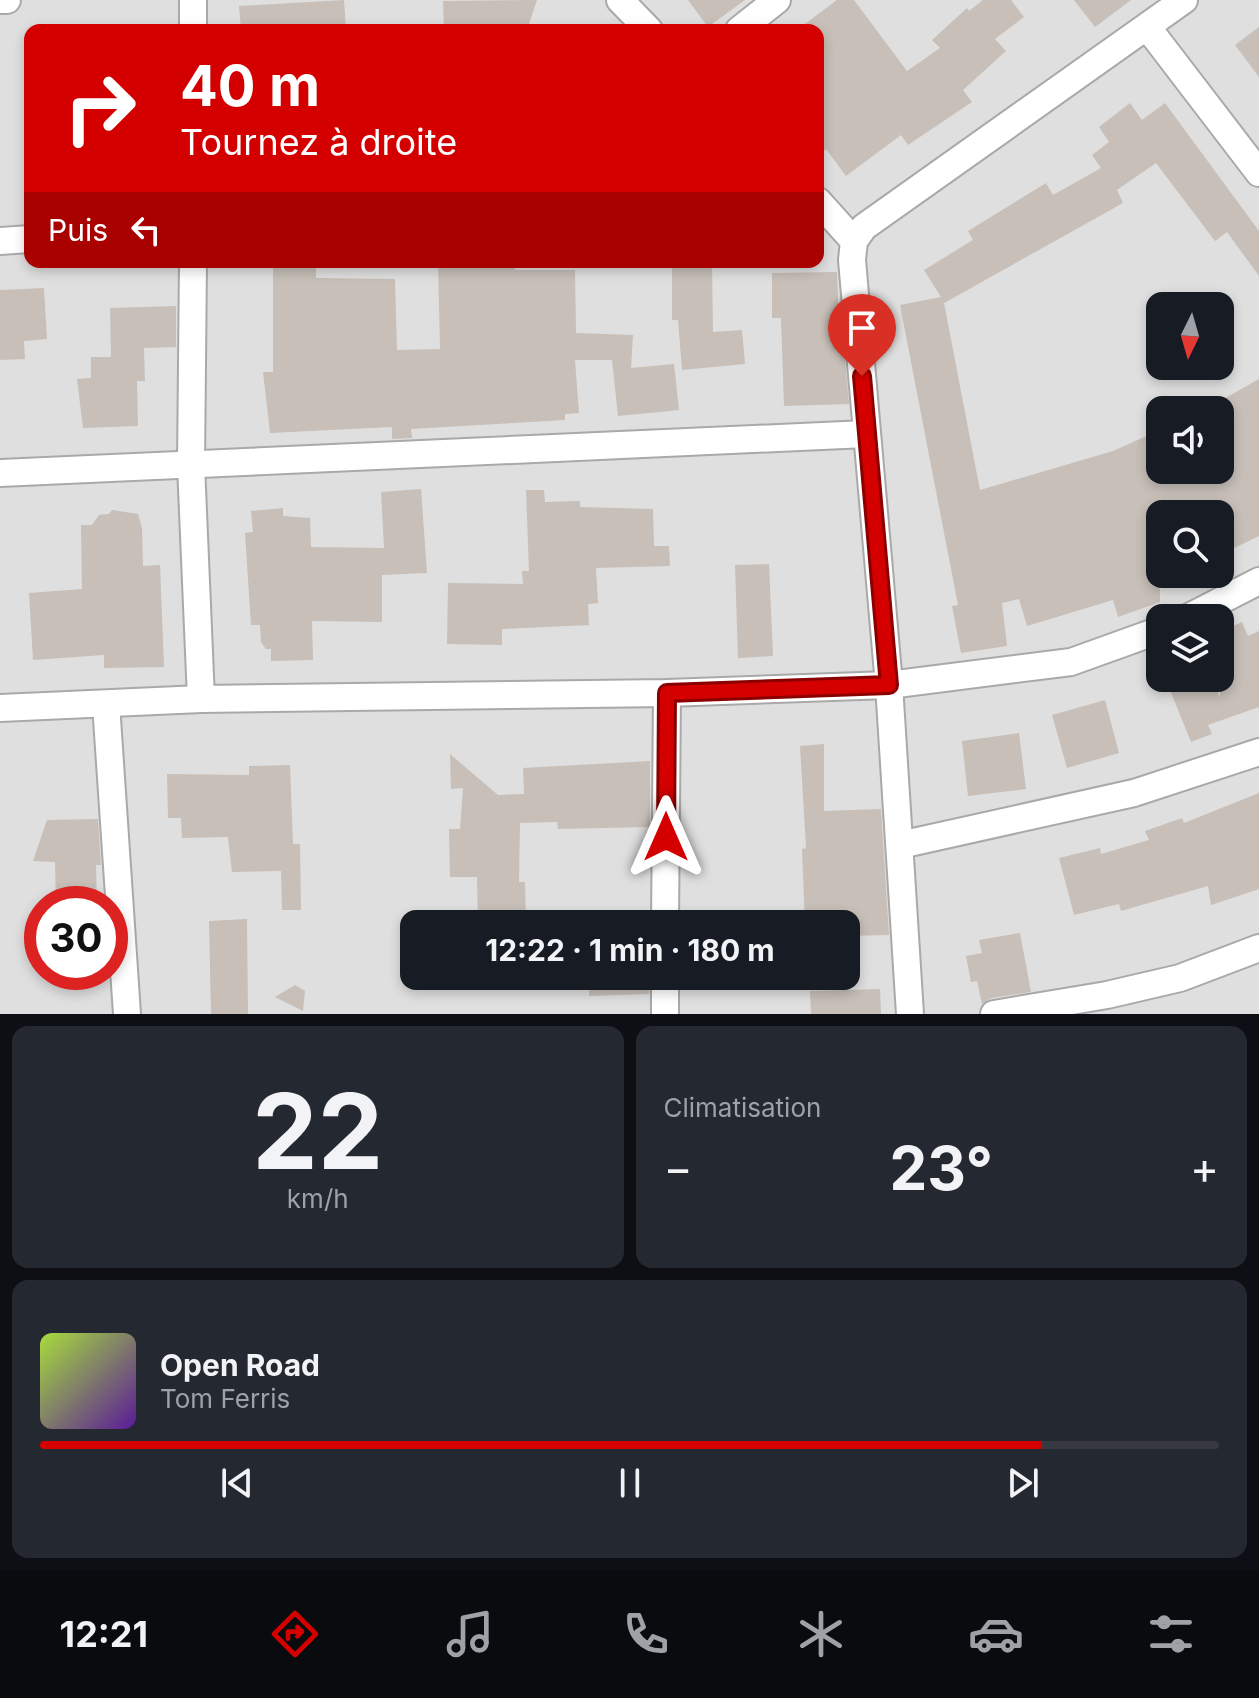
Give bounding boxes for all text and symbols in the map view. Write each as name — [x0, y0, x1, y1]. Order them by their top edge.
text: 40 m — [180, 52, 320, 120]
icon: right — [48, 56, 152, 160]
text: Tournez à droite — [180, 120, 457, 164]
icon: left — [124, 208, 168, 252]
text: Puis — [48, 212, 108, 248]
north arrow — [1146, 292, 1234, 380]
map controls — [1146, 292, 1234, 692]
pin — [828, 294, 896, 376]
icon: arrive — [840, 306, 884, 350]
button: sound — [1146, 396, 1234, 484]
button: search — [1146, 500, 1234, 588]
button: layers — [1146, 604, 1234, 692]
position arrow — [624, 795, 708, 879]
speed limit sign: 30 — [24, 886, 128, 990]
text: 12:22 · 1 min · 180 m — [485, 932, 775, 968]
text: 22 — [252, 1068, 383, 1194]
text: Climatisation — [664, 1092, 821, 1123]
text: 23° — [889, 1132, 993, 1204]
text: − — [664, 1141, 693, 1195]
text: + — [1190, 1141, 1219, 1195]
text: km/h — [287, 1183, 349, 1214]
text: Open Road — [160, 1347, 320, 1383]
text: Tom Ferris — [160, 1383, 290, 1414]
icon: previous — [215, 1461, 259, 1505]
icon: pause — [608, 1461, 652, 1505]
icon: next — [1001, 1461, 1045, 1505]
icon: directions — [267, 1606, 323, 1662]
icon: music — [442, 1606, 498, 1662]
icon: phone — [618, 1606, 674, 1662]
icon: climate — [793, 1606, 849, 1662]
icon: car — [968, 1606, 1024, 1662]
icon: filters — [1143, 1606, 1199, 1662]
text: 12:21 — [60, 1612, 148, 1656]

